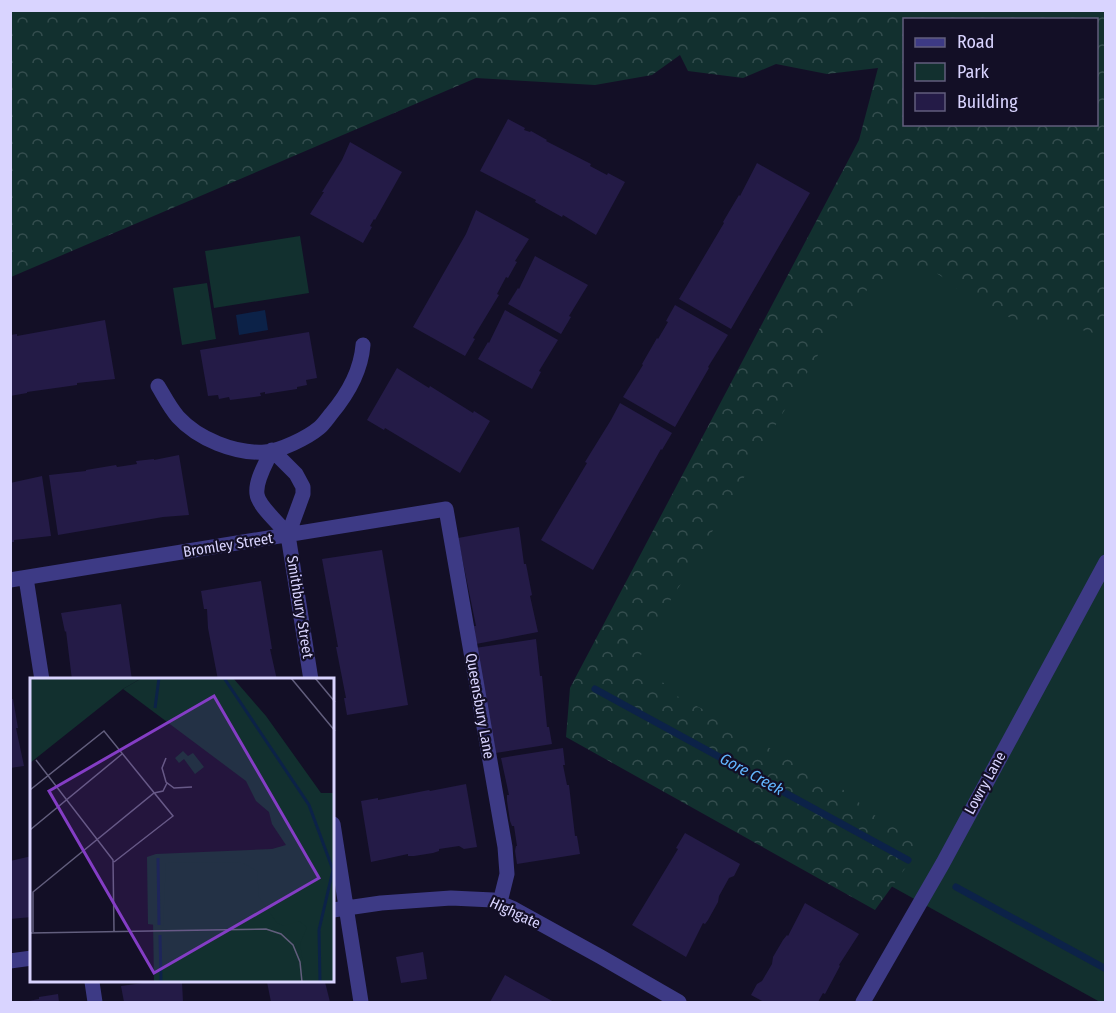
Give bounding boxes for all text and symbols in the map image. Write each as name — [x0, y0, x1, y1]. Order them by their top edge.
legend — [903, 18, 1098, 126]
text: Road — [957, 31, 994, 53]
text: Park — [957, 61, 990, 83]
text: Building — [957, 91, 1018, 113]
street label: Bromley Street — [182, 529, 274, 561]
street label: Smithbury Street — [283, 554, 317, 660]
street label: Queensbury Lane — [462, 652, 498, 760]
inset map — [30, 678, 334, 983]
water label: Gore Creek — [717, 749, 787, 799]
street label: Lowry Lane — [960, 749, 1010, 817]
street label: Highgate — [487, 893, 543, 933]

